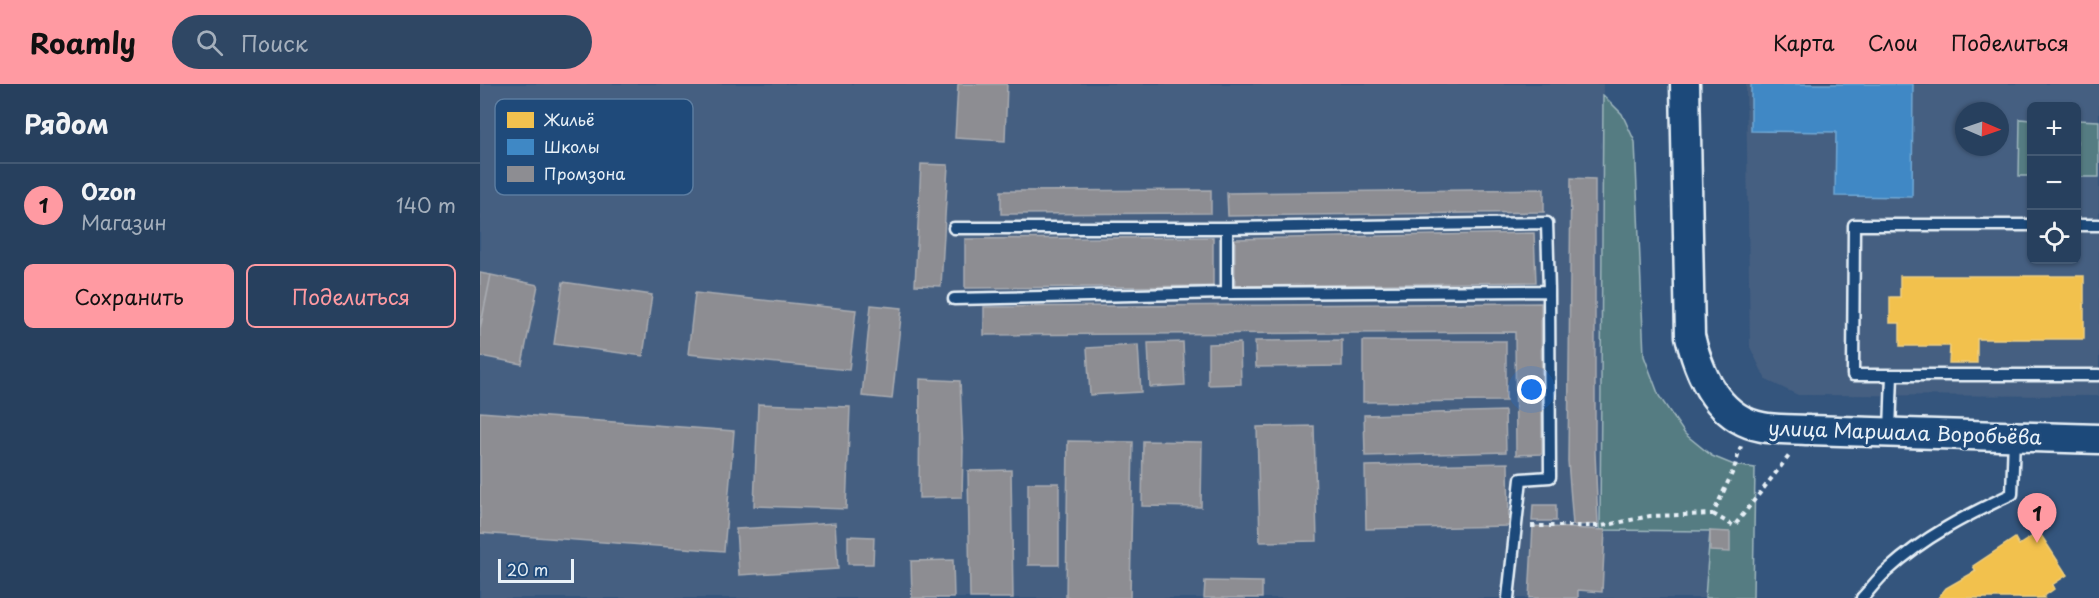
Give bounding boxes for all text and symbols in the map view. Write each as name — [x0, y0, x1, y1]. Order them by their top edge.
search box — [172, 15, 592, 69]
text: Roamly — [30, 21, 136, 64]
icon: search — [193, 26, 226, 59]
text: Поиск — [241, 26, 308, 59]
text: Карта — [1773, 26, 1835, 58]
text: Слои — [1868, 26, 1918, 58]
text: Поделиться — [1951, 26, 2069, 58]
legend — [495, 99, 693, 195]
north arrow — [1955, 102, 2009, 156]
map controls — [2027, 102, 2081, 264]
button: + — [2027, 102, 2081, 156]
text: Рядом — [24, 104, 109, 143]
text: Жильё — [543, 107, 594, 131]
text: Школы — [544, 134, 600, 158]
button: − — [2027, 156, 2081, 210]
text: Промзона — [544, 161, 625, 185]
text: Ozon — [81, 174, 136, 207]
text: 1 — [39, 190, 48, 220]
text: 140 m — [396, 190, 456, 220]
text: Магазин — [81, 207, 167, 237]
button: locate — [2027, 210, 2081, 264]
button: Сохранить — [24, 264, 234, 328]
button: Поделиться — [246, 264, 456, 328]
your location — [1517, 375, 1546, 404]
street label: улица Маршала Воробьёва — [1768, 412, 2043, 452]
pin: 1 — [2018, 494, 2056, 543]
scale bar — [498, 556, 574, 584]
text: 20 m — [507, 557, 548, 581]

